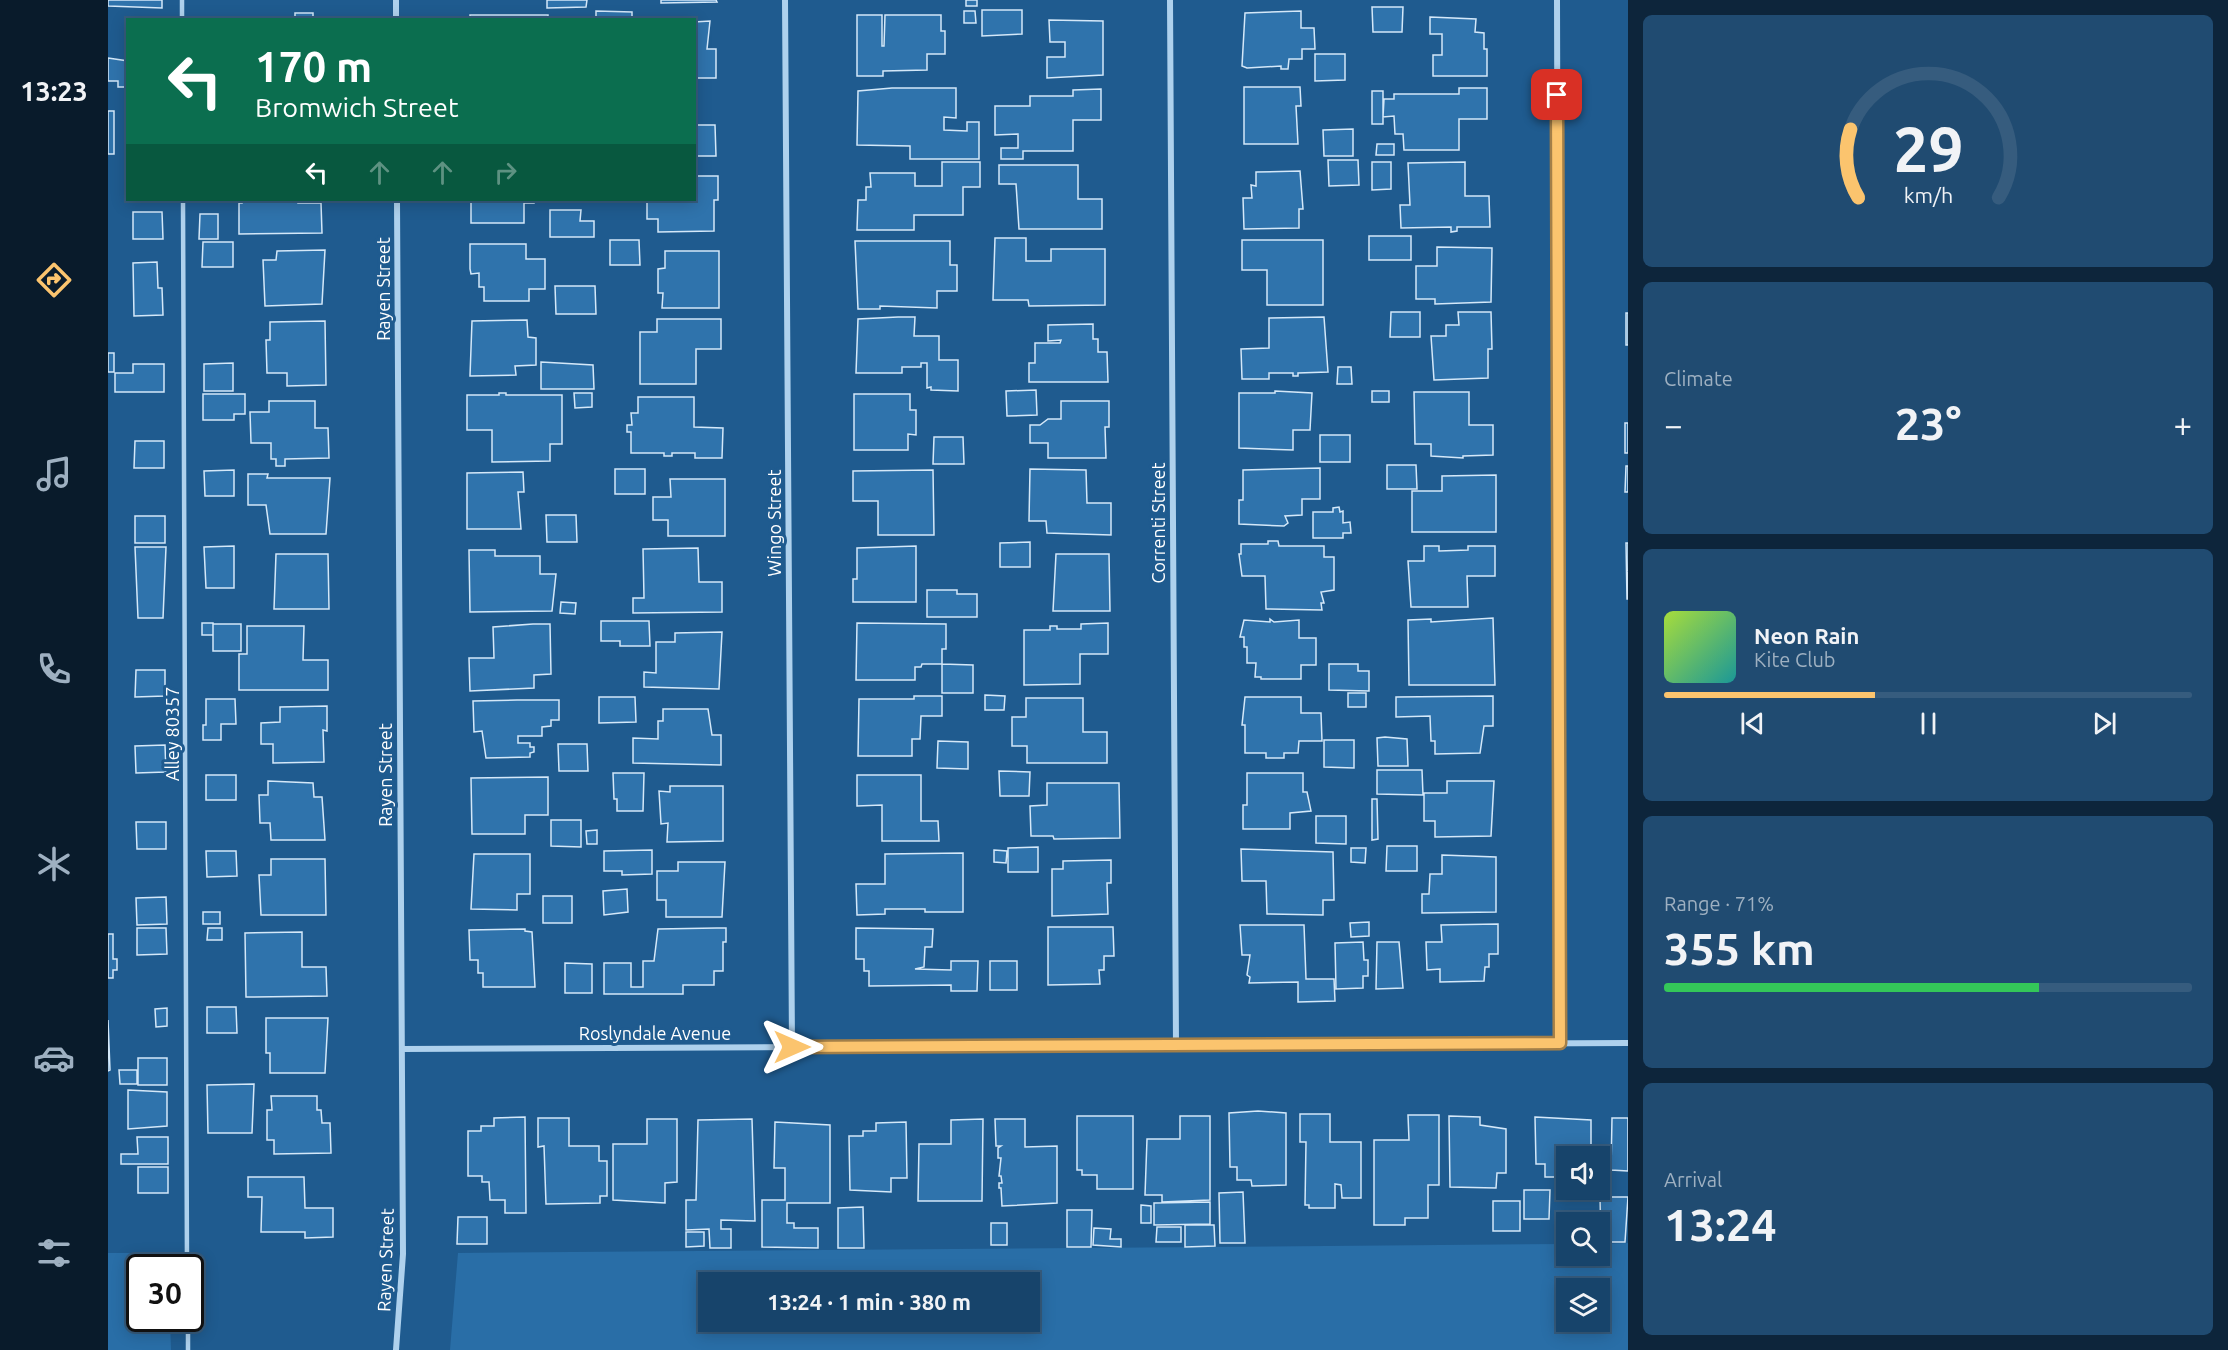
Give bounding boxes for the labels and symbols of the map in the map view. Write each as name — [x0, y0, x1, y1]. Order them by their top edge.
pin — [1531, 69, 1582, 120]
street label: Rayen Street — [373, 237, 393, 341]
street label: Correnti Street — [1148, 462, 1168, 584]
street label: Wingo Street — [764, 470, 784, 576]
street label: Alley 80357 — [162, 687, 182, 781]
street label: Rayen Street — [375, 723, 395, 827]
position arrow — [760, 1015, 824, 1079]
street label: Roslyndale Avenue — [579, 1023, 731, 1043]
street label: Rayen Street — [373, 1208, 397, 1312]
speed limit sign: 30 — [126, 1254, 204, 1332]

